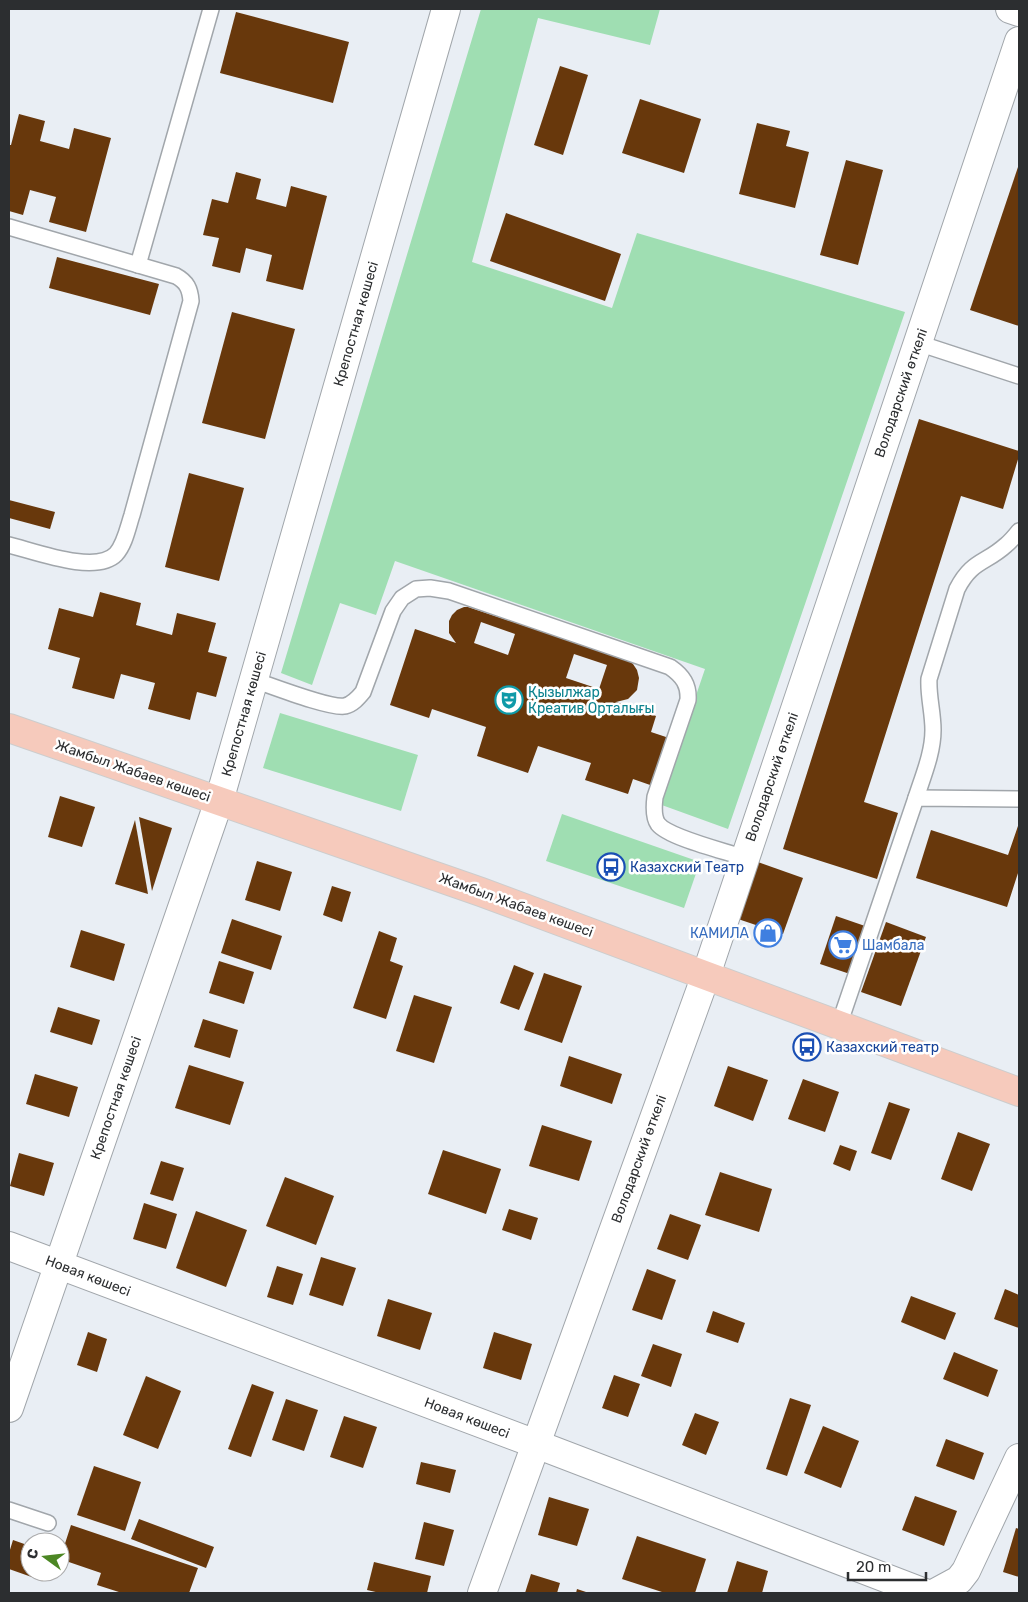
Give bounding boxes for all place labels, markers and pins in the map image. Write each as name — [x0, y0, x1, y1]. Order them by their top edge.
place label: Қызылжар Креатив Орталығы — [528, 684, 655, 717]
theatre icon: Қызылжар Креатив Орталығы — [494, 685, 524, 715]
bus stop icon: Казахский Театр — [596, 852, 626, 882]
place label: Казахский Театр — [630, 859, 744, 876]
shop icon: КАМИЛА — [753, 918, 783, 948]
place label: КАМИЛА — [690, 925, 750, 942]
supermarket icon: Шамбала — [828, 930, 858, 960]
place label: Шамбала — [862, 937, 924, 954]
bus stop icon: Казахский театр — [792, 1032, 822, 1062]
place label: Казахский театр — [826, 1039, 939, 1056]

